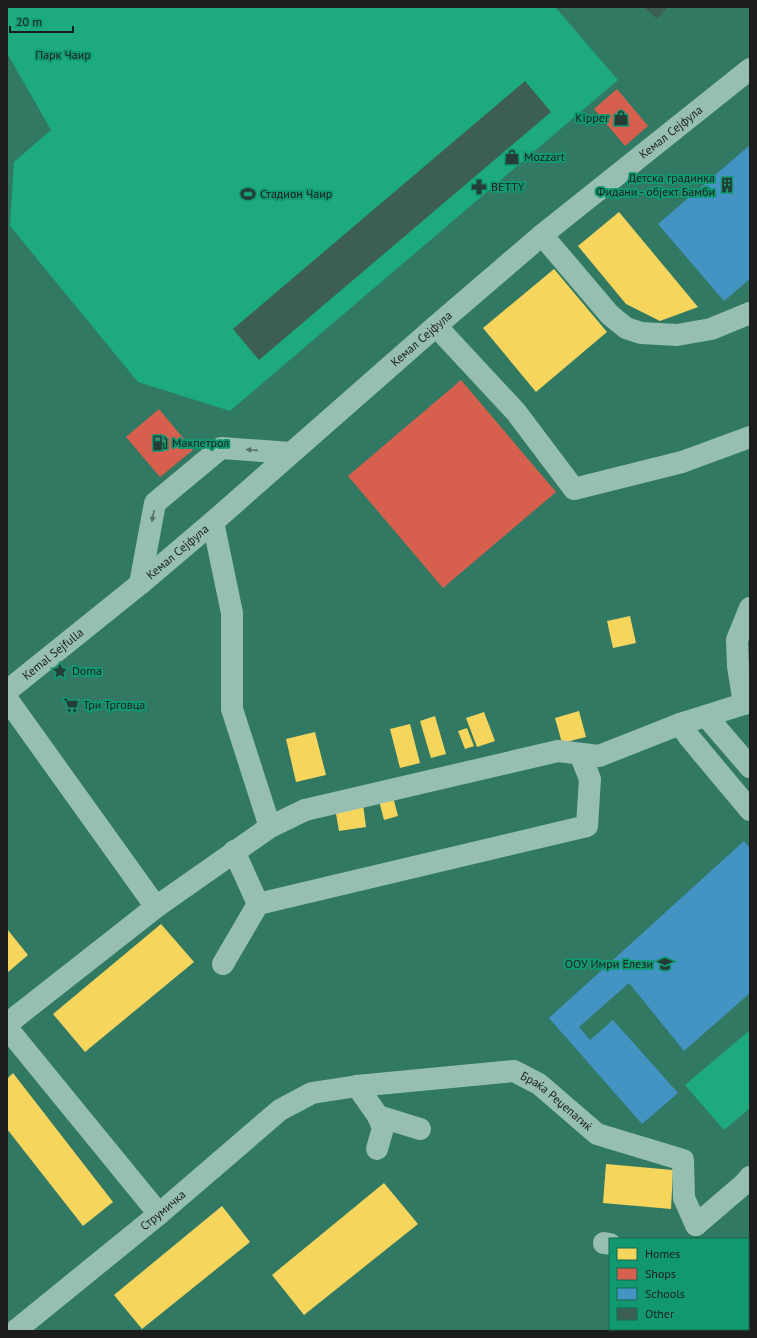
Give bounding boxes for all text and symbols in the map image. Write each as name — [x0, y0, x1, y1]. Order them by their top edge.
scale bar — [10, 8, 73, 34]
text: 20 m — [16, 14, 42, 29]
park label: Парк Чаир — [35, 47, 91, 62]
street label: Кемал Сејфула — [636, 102, 705, 162]
shop icon: Kipper — [612, 109, 630, 127]
place label: Kipper — [575, 110, 609, 125]
shop icon: Mozzart — [503, 148, 521, 166]
place label: Mozzart — [524, 149, 565, 164]
place label: Детска градинка Фидани - објект Бамби — [596, 170, 715, 199]
building icon: Детска градинка Фидани - објект Бамби — [718, 176, 736, 194]
pharmacy icon: BETTY — [470, 178, 488, 196]
place label: BETTY — [491, 179, 525, 194]
sports icon: Стадион Чаир — [239, 185, 257, 203]
place label: Стадион Чаир — [260, 186, 332, 201]
street label: Кемал Сејфула — [387, 307, 455, 369]
fuel station icon: Макпетрол — [151, 434, 169, 452]
place label: Макпетрол — [172, 435, 229, 450]
one-way arrow — [246, 447, 258, 454]
one-way arrow — [149, 510, 155, 522]
street label: Кемал Сејфула — [143, 521, 211, 582]
street label: Kemal Sejfulla — [19, 624, 86, 683]
place icon: Doma — [51, 662, 69, 680]
place label: Doma — [72, 663, 102, 678]
supermarket icon: Три Трговца — [62, 696, 80, 714]
place label: Три Трговца — [83, 697, 145, 712]
school or university icon: ООУ Имри Елези — [656, 955, 674, 973]
place label: ООУ Имри Елези — [565, 956, 653, 971]
street label: Браќа Реџепагиќ — [518, 1068, 596, 1134]
street label: Струмичка — [137, 1186, 188, 1233]
legend — [609, 1238, 749, 1330]
text: Homes — [645, 1246, 680, 1261]
text: Shops — [645, 1266, 676, 1281]
text: Schools — [645, 1286, 685, 1301]
text: Other — [645, 1306, 674, 1321]

